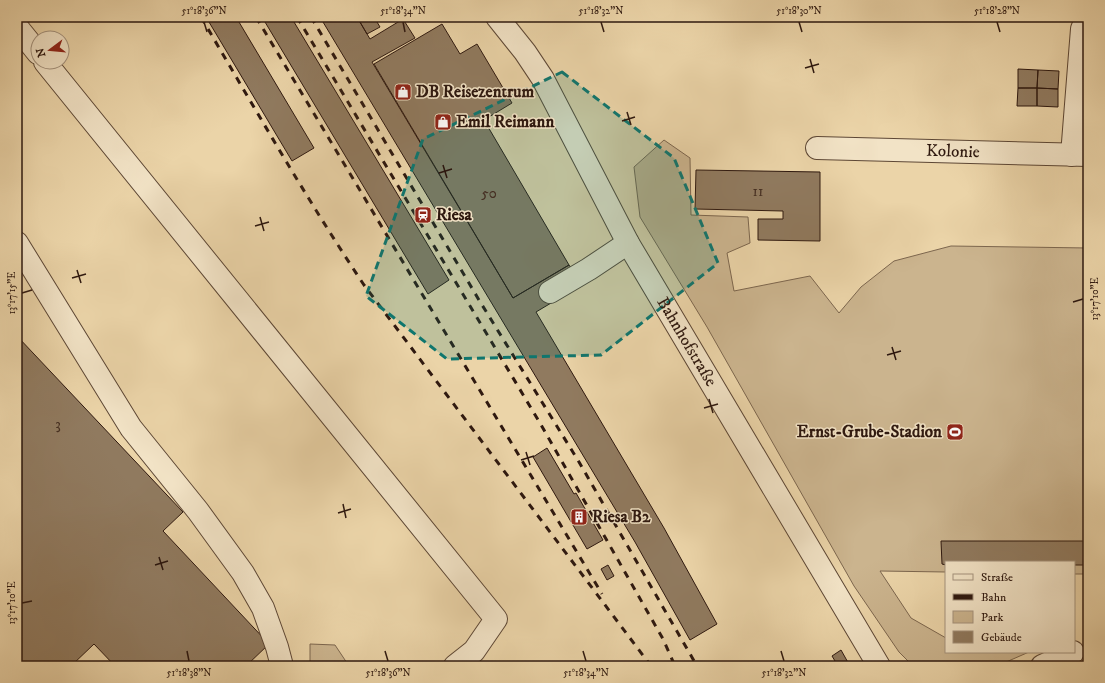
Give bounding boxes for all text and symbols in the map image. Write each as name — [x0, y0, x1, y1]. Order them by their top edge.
text: 51°18'36"N — [181, 5, 227, 17]
text: 51°18'34"N — [380, 5, 426, 17]
text: 51°18'32"N — [579, 5, 623, 17]
text: 51°18'30"N — [776, 5, 822, 17]
text: 51°18'28"N — [974, 5, 1020, 17]
north arrow — [30, 30, 70, 70]
text: N — [33, 46, 49, 59]
place label: DB Reisezentrum — [416, 81, 534, 103]
shop icon: DB Reisezentrum — [393, 82, 413, 102]
place label: Emil Reimann — [456, 111, 554, 133]
shop icon: Emil Reimann — [433, 112, 453, 132]
street label: Kolonie — [926, 140, 980, 163]
house number: 11 — [752, 182, 764, 201]
house number: 50 — [481, 184, 497, 203]
place label: Riesa — [436, 204, 472, 226]
station icon: Riesa — [413, 205, 433, 225]
text: 13°17'15"E — [6, 272, 18, 314]
text: 13°17'10"E — [1089, 277, 1101, 321]
street label: Bahnhofstraße — [652, 293, 722, 391]
house number: 3 — [55, 415, 61, 434]
place label: Ernst-Grube-Stadion — [797, 421, 942, 443]
sports icon: Ernst-Grube-Stadion — [945, 422, 965, 442]
place label: Riesa B2 — [592, 506, 651, 528]
building icon: Riesa B2 — [569, 507, 589, 527]
legend — [945, 561, 1075, 653]
text: Straße — [981, 570, 1013, 585]
text: 13°17'10"E — [6, 581, 18, 625]
text: Bahn — [981, 590, 1007, 605]
text: Park — [981, 610, 1003, 625]
text: Gebäude — [981, 630, 1022, 645]
text: 51°18'38"N — [167, 667, 212, 679]
text: 51°18'36"N — [365, 667, 411, 679]
text: 51°18'34"N — [563, 667, 609, 679]
text: 51°18'32"N — [762, 667, 806, 679]

